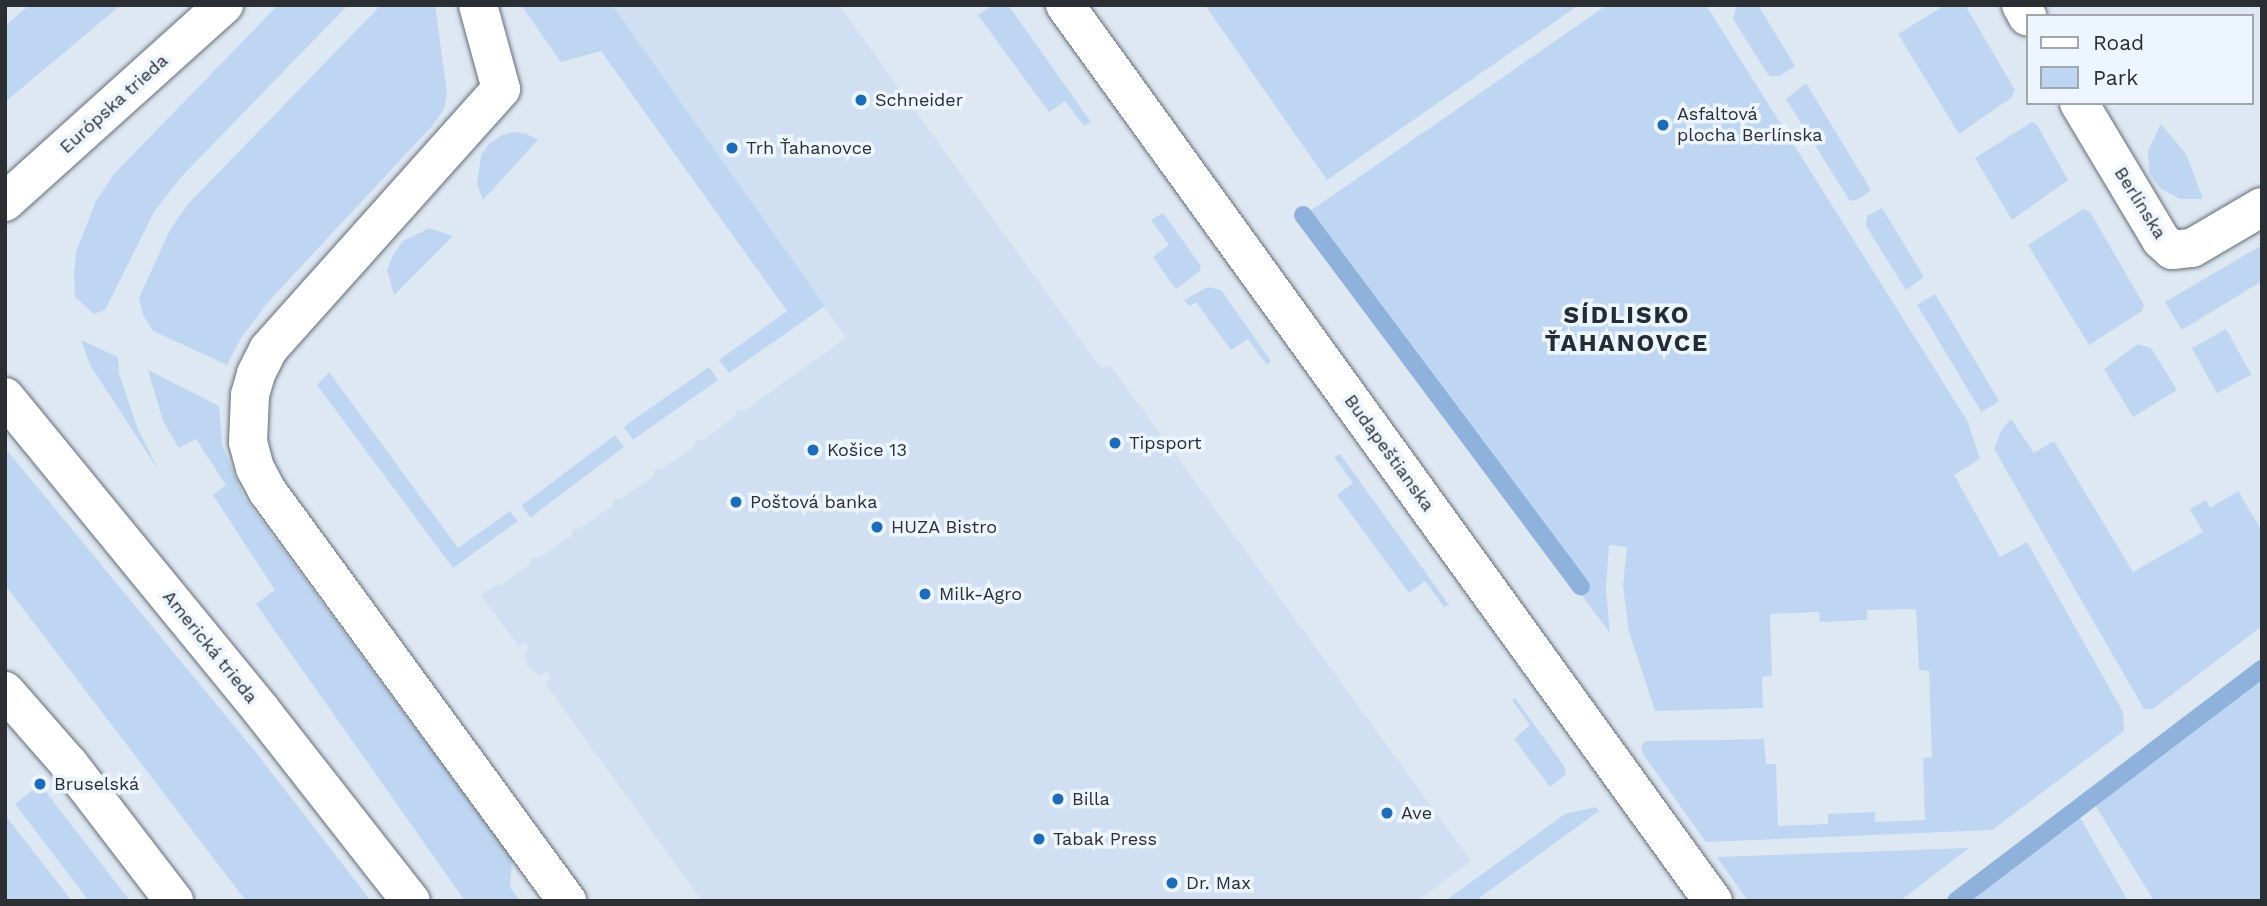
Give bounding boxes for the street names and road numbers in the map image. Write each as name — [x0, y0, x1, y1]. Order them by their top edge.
street label: Európska trieda — [55, 50, 173, 158]
street label: Berlínska — [2109, 163, 2171, 243]
street label: Budapeštianska — [1339, 390, 1439, 516]
street label: Americká trieda — [158, 586, 262, 708]

